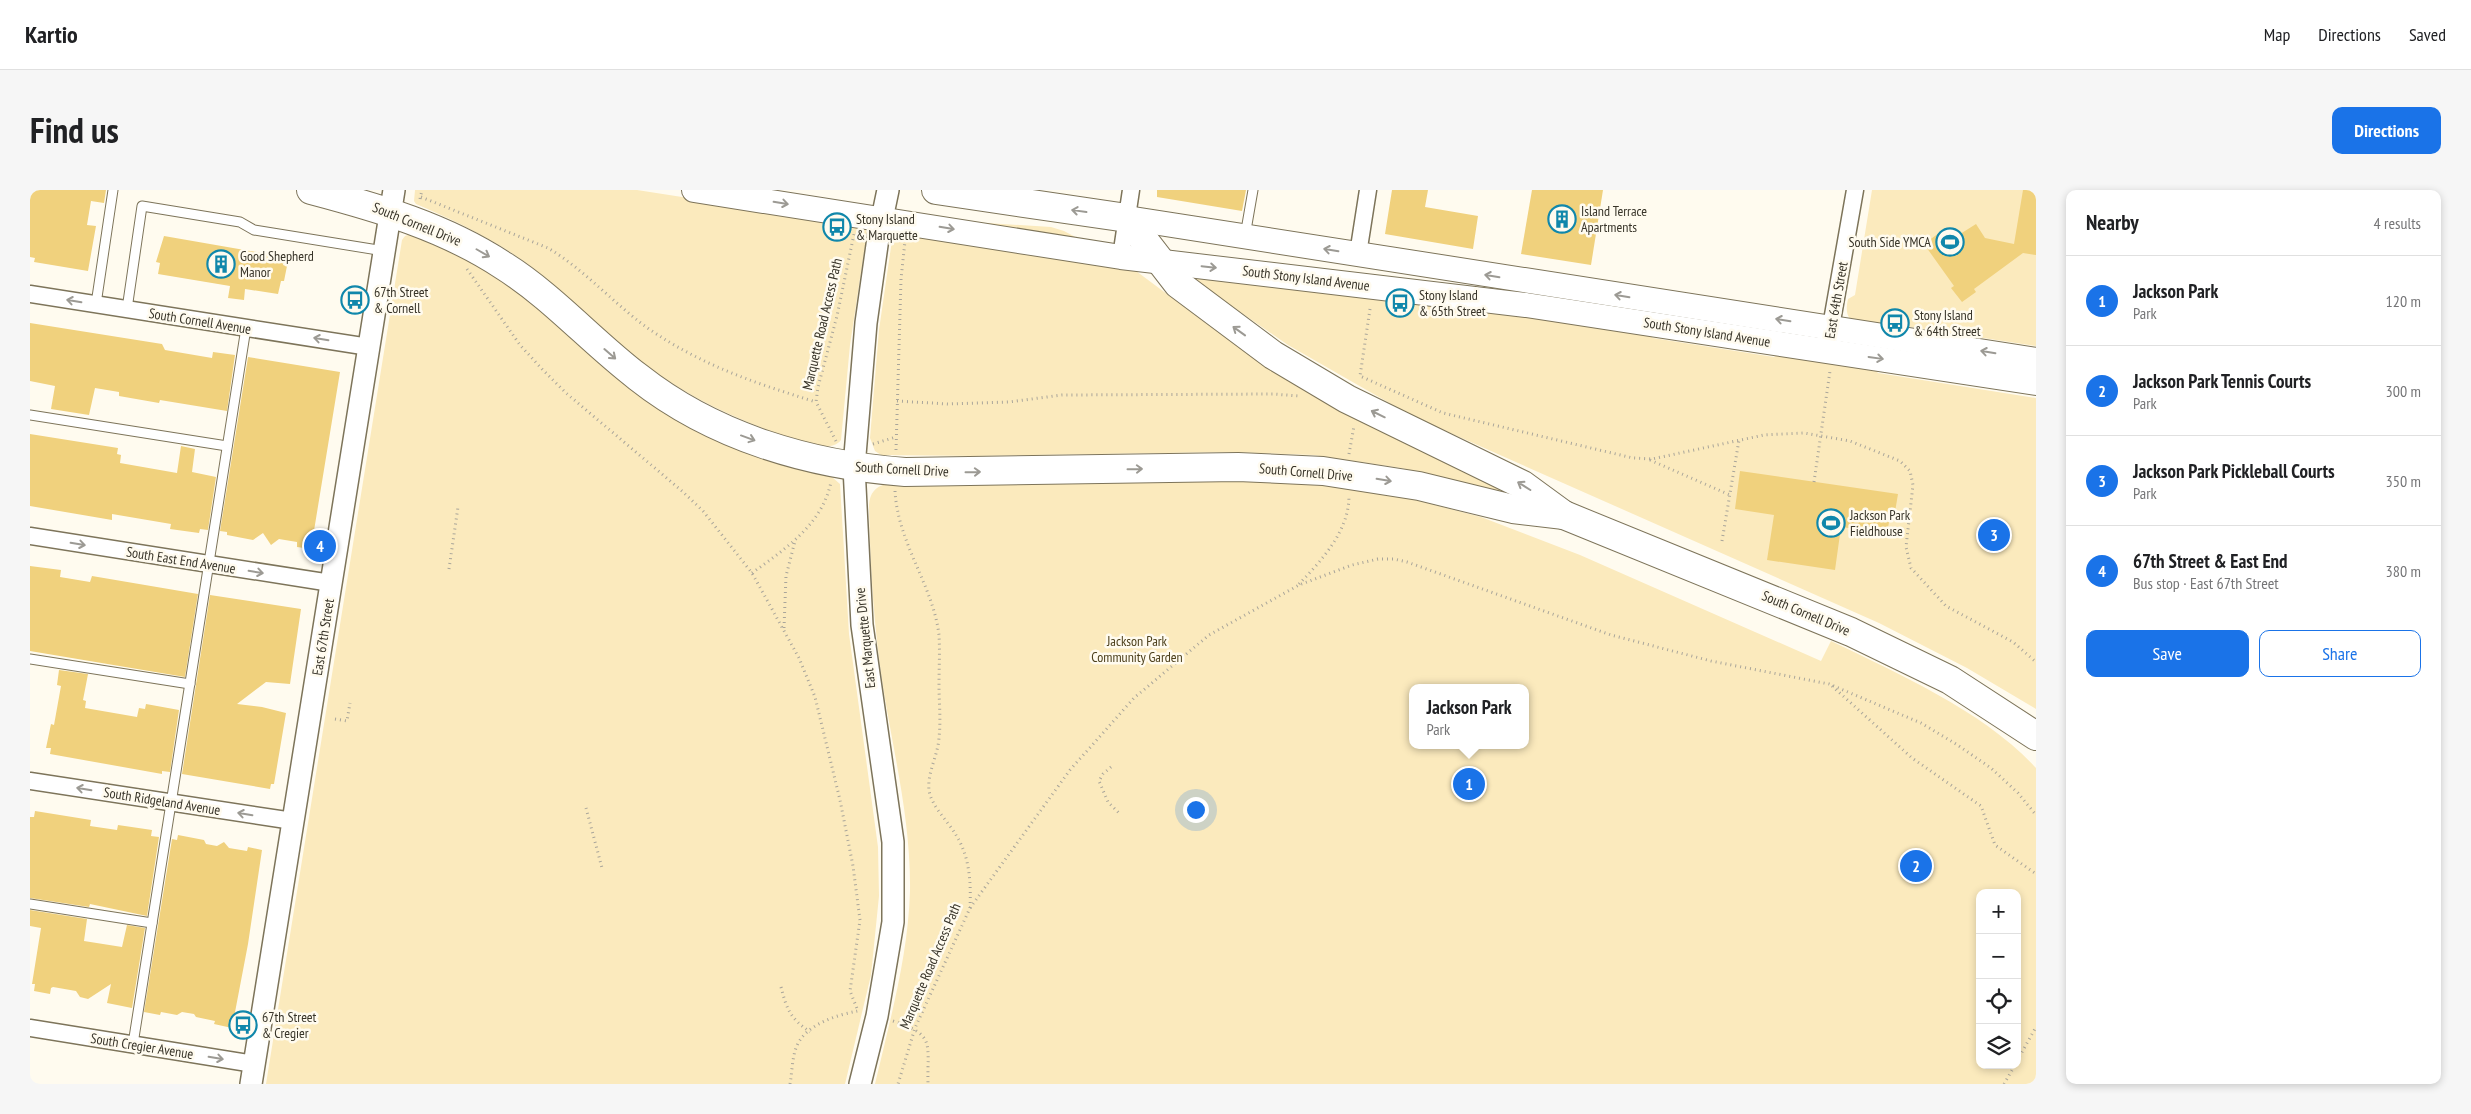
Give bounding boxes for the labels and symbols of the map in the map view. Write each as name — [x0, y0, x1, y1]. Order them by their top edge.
street label: South Cornell Drive — [370, 198, 464, 250]
one-way arrow — [773, 199, 789, 209]
place label: Island Terrace Apartments — [1581, 202, 1647, 236]
building icon: Island Terrace Apartments — [1547, 204, 1577, 234]
one-way arrow — [1071, 206, 1087, 216]
place label: Stony Island & Marquette — [856, 210, 918, 244]
bus stop icon: Stony Island & Marquette — [822, 212, 852, 242]
one-way arrow — [939, 224, 955, 234]
sports icon: South Side YMCA — [1935, 227, 1965, 257]
place label: South Side YMCA — [1848, 233, 1931, 251]
one-way arrow — [1324, 245, 1340, 255]
place label: Good Shepherd Manor — [240, 247, 314, 281]
one-way arrow — [476, 248, 491, 258]
building icon: Good Shepherd Manor — [206, 249, 236, 279]
street label: Marquette Road Access Path — [798, 256, 846, 392]
street label: East 64th Street — [1820, 260, 1852, 340]
street label: South Stony Island Avenue — [1241, 261, 1371, 295]
one-way arrow — [1201, 262, 1217, 272]
one-way arrow — [1484, 271, 1500, 281]
place label: 67th Street & Cornell — [374, 283, 429, 317]
bus stop icon: 67th Street & Cornell — [340, 285, 370, 315]
place label: Stony Island & 65th Street — [1419, 286, 1486, 320]
bus stop icon: Stony Island & 65th Street — [1385, 288, 1415, 318]
one-way arrow — [1615, 290, 1631, 300]
one-way arrow — [66, 296, 82, 306]
street label: South Cornell Avenue — [148, 304, 253, 338]
place label: Stony Island & 64th Street — [1914, 306, 1981, 340]
bus stop icon: Stony Island & 64th Street — [1880, 308, 1910, 338]
street label: South Stony Island Avenue — [1642, 313, 1772, 351]
one-way arrow — [1775, 315, 1791, 325]
one-way arrow — [1232, 326, 1246, 336]
one-way arrow — [313, 334, 329, 344]
one-way arrow — [1980, 347, 1996, 357]
one-way arrow — [604, 348, 617, 359]
one-way arrow — [1867, 353, 1883, 363]
one-way arrow — [1371, 409, 1386, 419]
one-way arrow — [740, 434, 755, 443]
street label: South Cornell Drive — [855, 458, 950, 480]
street label: South Cornell Drive — [1258, 459, 1354, 485]
one-way arrow — [1127, 464, 1143, 474]
one-way arrow — [964, 467, 981, 477]
one-way arrow — [1376, 475, 1392, 485]
one-way arrow — [1518, 481, 1532, 491]
place label: Jackson Park Fieldhouse — [1849, 506, 1911, 540]
sports icon: Jackson Park Fieldhouse — [1816, 508, 1846, 538]
pin: 3 — [1978, 516, 2010, 554]
pin: 4 — [304, 527, 336, 565]
one-way arrow — [70, 539, 86, 549]
street label: South East End Avenue — [125, 542, 237, 578]
one-way arrow — [248, 567, 264, 577]
street label: South Cornell Drive — [1759, 586, 1853, 640]
street label: East Marquette Drive — [851, 587, 879, 689]
street label: East 67th Street — [308, 597, 338, 677]
park label: Jackson Park Community Garden — [1091, 632, 1183, 666]
pin: 1 — [1453, 765, 1485, 803]
street label: South Ridgeland Avenue — [102, 783, 222, 819]
one-way arrow — [77, 784, 93, 794]
your location — [1183, 797, 1209, 823]
one-way arrow — [237, 808, 253, 818]
pin: 2 — [1900, 847, 1932, 885]
street label: Marquette Road Access Path — [895, 900, 965, 1032]
place label: 67th Street & Cregier — [262, 1008, 317, 1042]
bus stop icon: 67th Street & Cregier — [228, 1010, 258, 1040]
street label: South Cregier Avenue — [89, 1029, 195, 1063]
one-way arrow — [208, 1053, 224, 1063]

